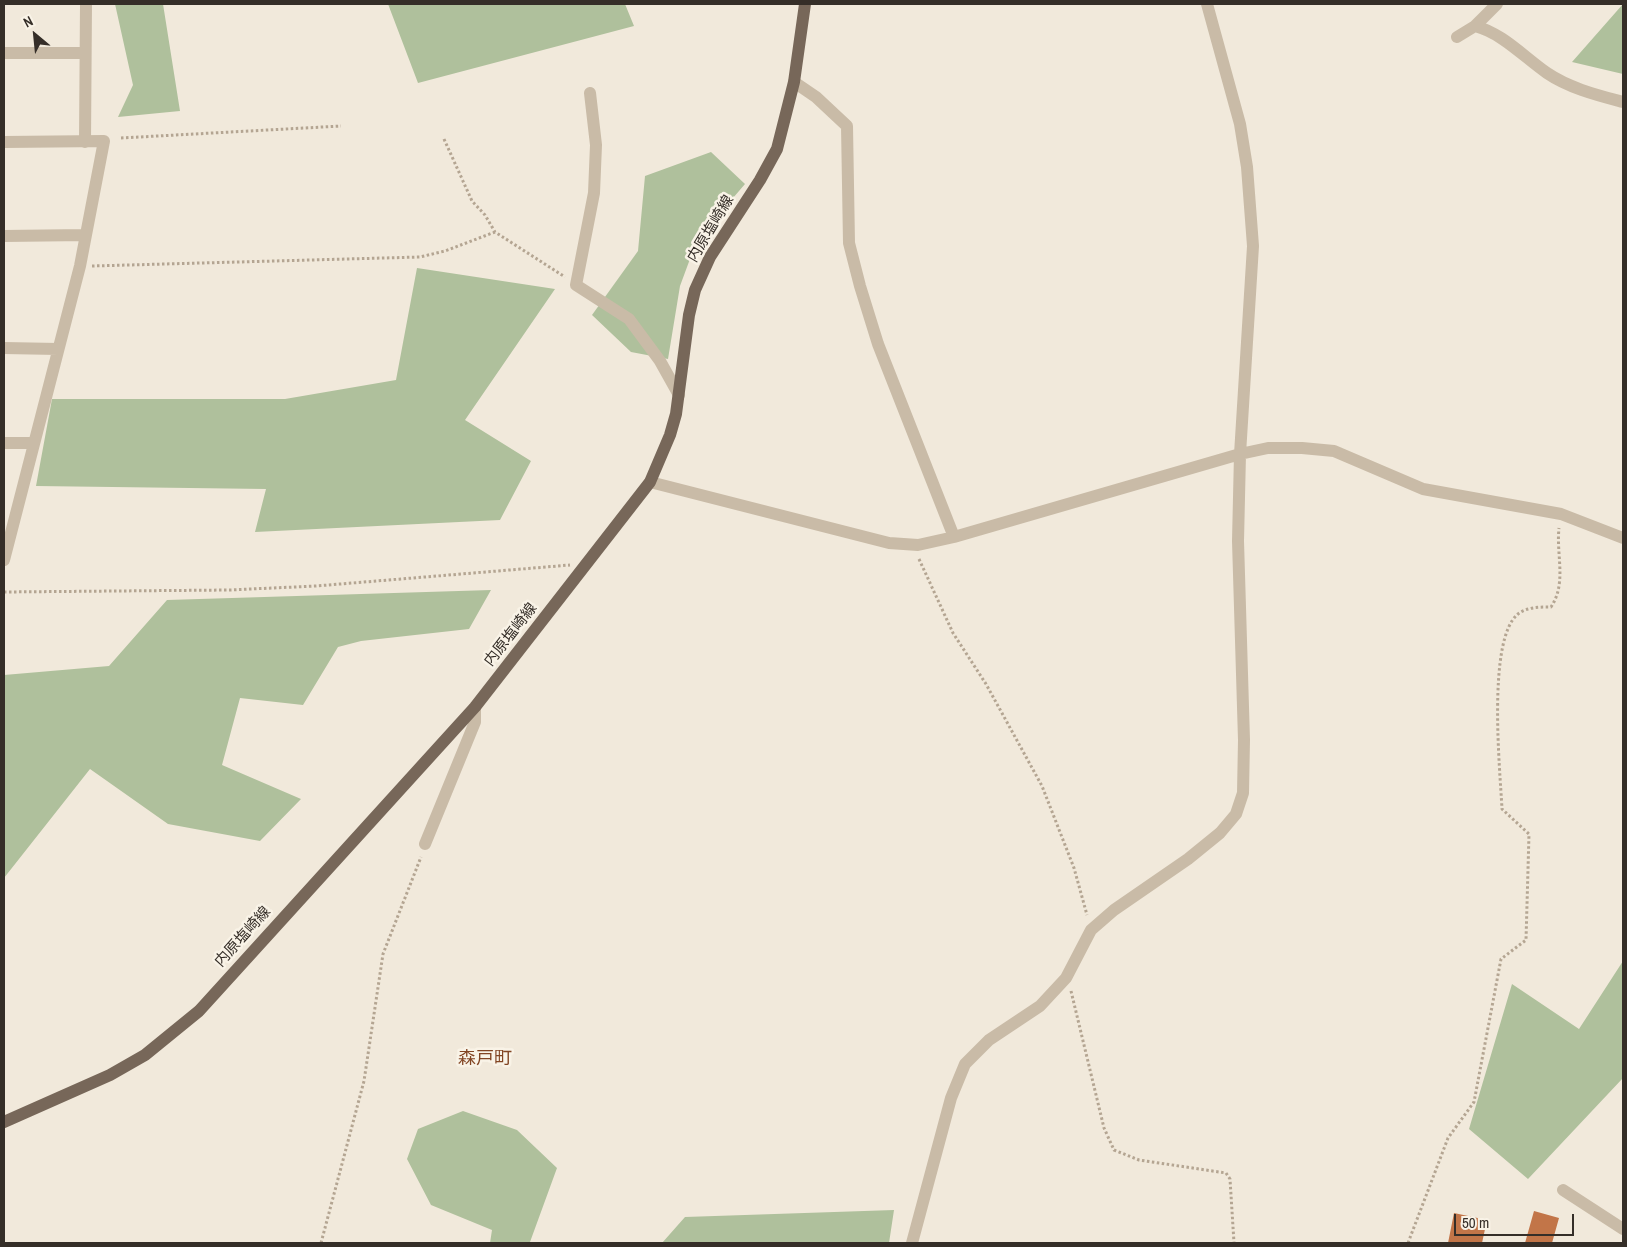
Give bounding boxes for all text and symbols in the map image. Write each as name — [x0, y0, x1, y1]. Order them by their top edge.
north arrow — [10, 10, 60, 60]
text: N — [20, 12, 36, 32]
street label: 内原塩崎線 — [684, 192, 738, 266]
street label: 内原塩崎線 — [481, 600, 541, 670]
street label: 内原塩崎線 — [211, 903, 275, 971]
district label: 森戸町 — [458, 1048, 512, 1070]
scale bar — [1457, 1204, 1577, 1236]
text: 50 m — [1462, 1212, 1489, 1233]

